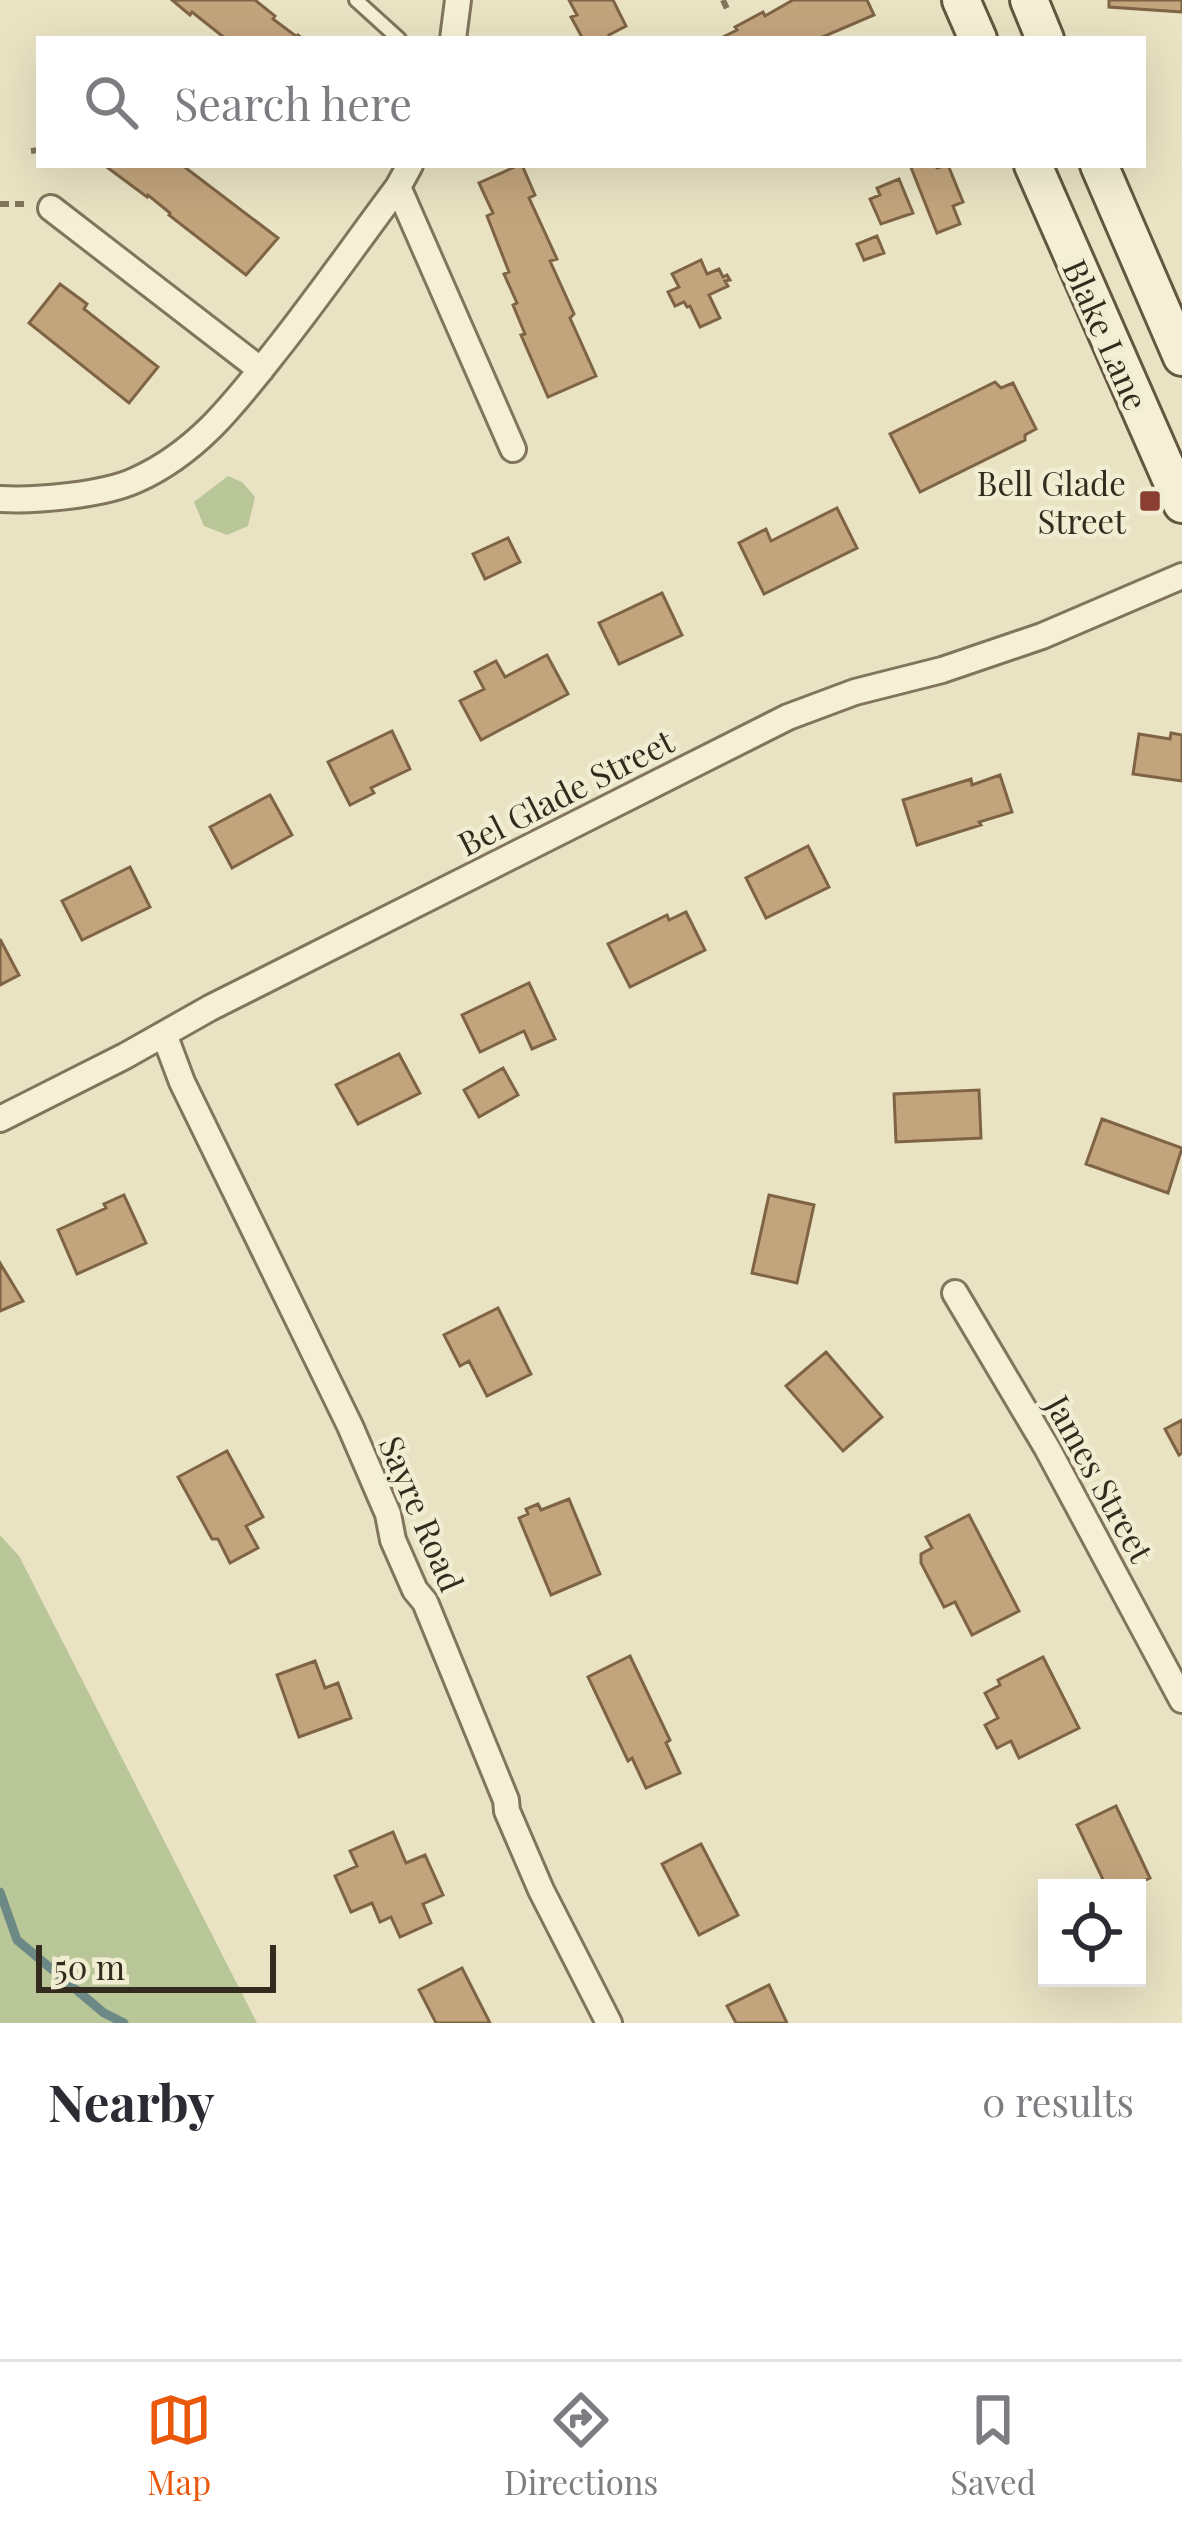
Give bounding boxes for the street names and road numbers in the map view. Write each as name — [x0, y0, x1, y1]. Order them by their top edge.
street label: Blake Lane — [1054, 252, 1160, 416]
street label: Bel Glade Street — [450, 717, 682, 864]
street label: James Street — [1037, 1386, 1165, 1570]
street label: Sayre Road — [371, 1429, 475, 1597]

